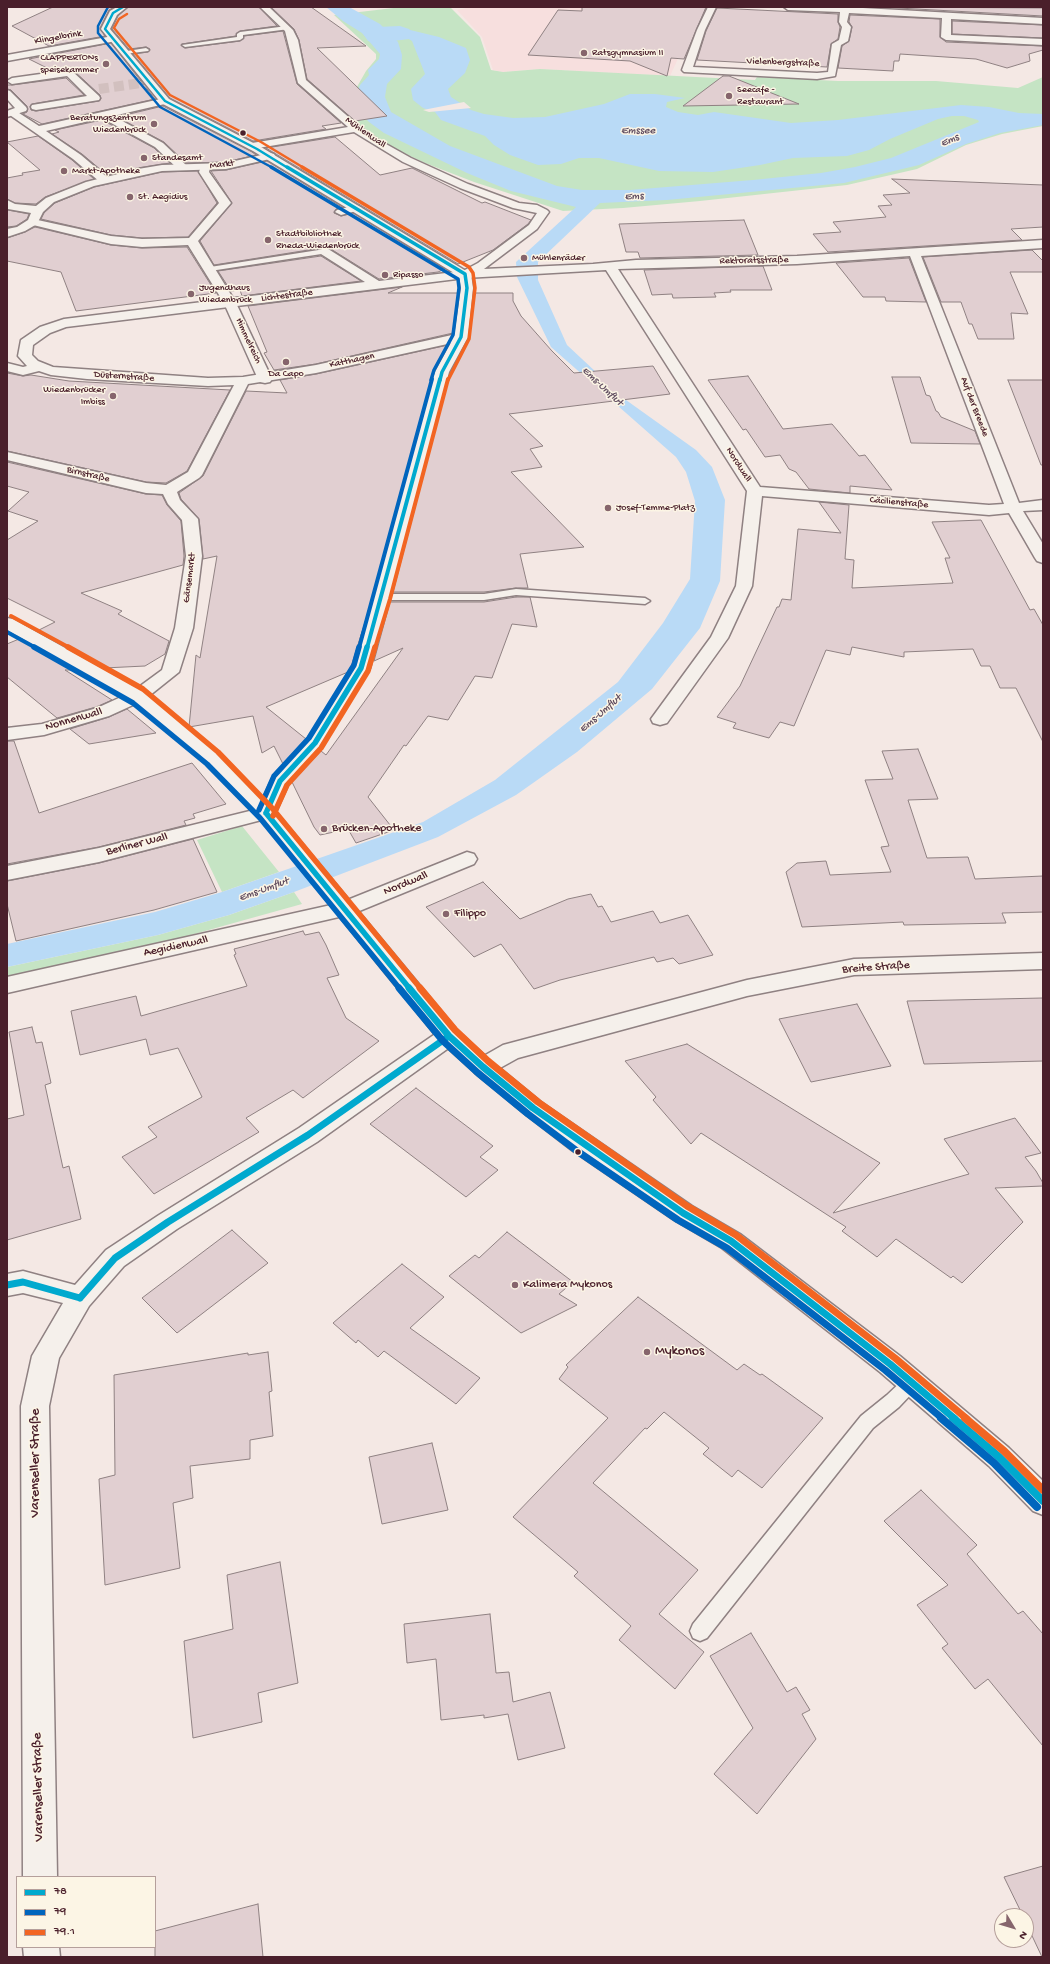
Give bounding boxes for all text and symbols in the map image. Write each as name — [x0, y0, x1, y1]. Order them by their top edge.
street label: Klingelbrink — [33, 28, 83, 48]
place label: Ratsgymnasium II — [592, 47, 663, 59]
marker: Ratsgymnasium II — [579, 48, 589, 58]
place label: CLAPPERTONs speisekammer — [40, 52, 98, 76]
street label: Vielenbergstraße — [746, 56, 820, 70]
marker: CLAPPERTONs speisekammer — [101, 59, 111, 69]
place label: Seecafe - Restaurant — [737, 84, 783, 108]
marker: Seecafe - Restaurant — [724, 91, 734, 101]
place label: Beratungszentrum Wiedenbrück — [70, 112, 146, 136]
street label: Mühlenwall — [342, 115, 388, 151]
marker: Beratungszentrum Wiedenbrück — [149, 119, 159, 129]
water label: Emssee — [621, 124, 655, 138]
unlabelled marker — [238, 128, 248, 138]
water label: Ems — [939, 131, 961, 151]
place label: Standesamt — [152, 152, 202, 164]
marker: Standesamt — [139, 153, 149, 163]
street label: Markt — [209, 157, 235, 173]
place label: Markt-Apotheke — [72, 165, 140, 177]
marker: Markt-Apotheke — [59, 166, 69, 176]
water label: Ems — [624, 190, 644, 204]
place label: St. Aegidius — [138, 191, 188, 203]
marker: St. Aegidius — [125, 192, 135, 202]
place label: Stadtbibliothek Rheda-Wiedenbrück — [276, 228, 359, 252]
marker: Stadtbibliothek Rheda-Wiedenbrück — [263, 235, 273, 245]
place label: Mühlenräder — [532, 252, 585, 264]
marker: Mühlenräder — [519, 253, 529, 263]
street label: Rektoratsstraße — [719, 254, 789, 268]
place label: Ripasso — [393, 269, 423, 281]
marker: Ripasso — [380, 270, 390, 280]
place label: Jugendhaus Wiedenbrück — [199, 282, 252, 306]
street label: Lichtestraße — [260, 287, 314, 305]
marker: Jugendhaus Wiedenbrück — [186, 289, 196, 299]
street label: Himmelreich — [232, 316, 264, 366]
street label: Katthagen — [328, 350, 376, 372]
marker: Da Capo — [281, 357, 291, 367]
water label: Ems-Umflut — [579, 365, 625, 409]
place label: Da Capo — [268, 368, 304, 380]
street label: Düsternstraße — [93, 369, 155, 385]
street label: Auf der Breede — [957, 375, 991, 439]
place label: Wiedenbrücker Imbiss — [43, 384, 105, 408]
marker: Wiedenbrücker Imbiss — [108, 391, 118, 401]
street label: Nordwall — [722, 445, 754, 485]
street label: Birnstraße — [65, 464, 111, 486]
street label: Cäcilienstraße — [869, 494, 929, 512]
place label: Josef-Temme-Platz — [616, 502, 695, 514]
marker: Josef-Temme-Platz — [603, 503, 613, 513]
street label: Gänsemarkt — [181, 552, 199, 604]
water label: Ems-Umflut — [577, 692, 625, 736]
street label: Nonnenwall — [44, 705, 104, 735]
place label: Brücken-Apotheke — [332, 822, 421, 836]
marker: Brücken-Apotheke — [319, 824, 329, 834]
street label: Berliner Wall — [105, 830, 169, 860]
street label: Nordwall — [382, 869, 430, 899]
water label: Ems-Umflut — [237, 875, 291, 905]
place label: Filippo — [454, 907, 486, 921]
marker: Filippo — [441, 909, 451, 919]
street label: Aegidienwall — [142, 933, 210, 961]
street label: Breite Straße — [842, 958, 910, 978]
unlabelled marker — [573, 1147, 583, 1157]
place label: Kalimera Mykonos — [523, 1278, 612, 1292]
marker: Kalimera Mykonos — [510, 1280, 520, 1290]
place label: Mykonos — [655, 1344, 704, 1360]
marker: Mykonos — [642, 1347, 652, 1357]
street label: Varenseller Straße — [28, 1408, 44, 1518]
street label: Varenseller Straße — [30, 1732, 48, 1842]
legend — [16, 1876, 156, 1948]
text: 78 — [54, 1885, 67, 1899]
text: 79 — [54, 1905, 66, 1919]
north arrow — [994, 1908, 1034, 1948]
text: 79.1 — [54, 1925, 75, 1939]
text: N — [1016, 1928, 1030, 1941]

